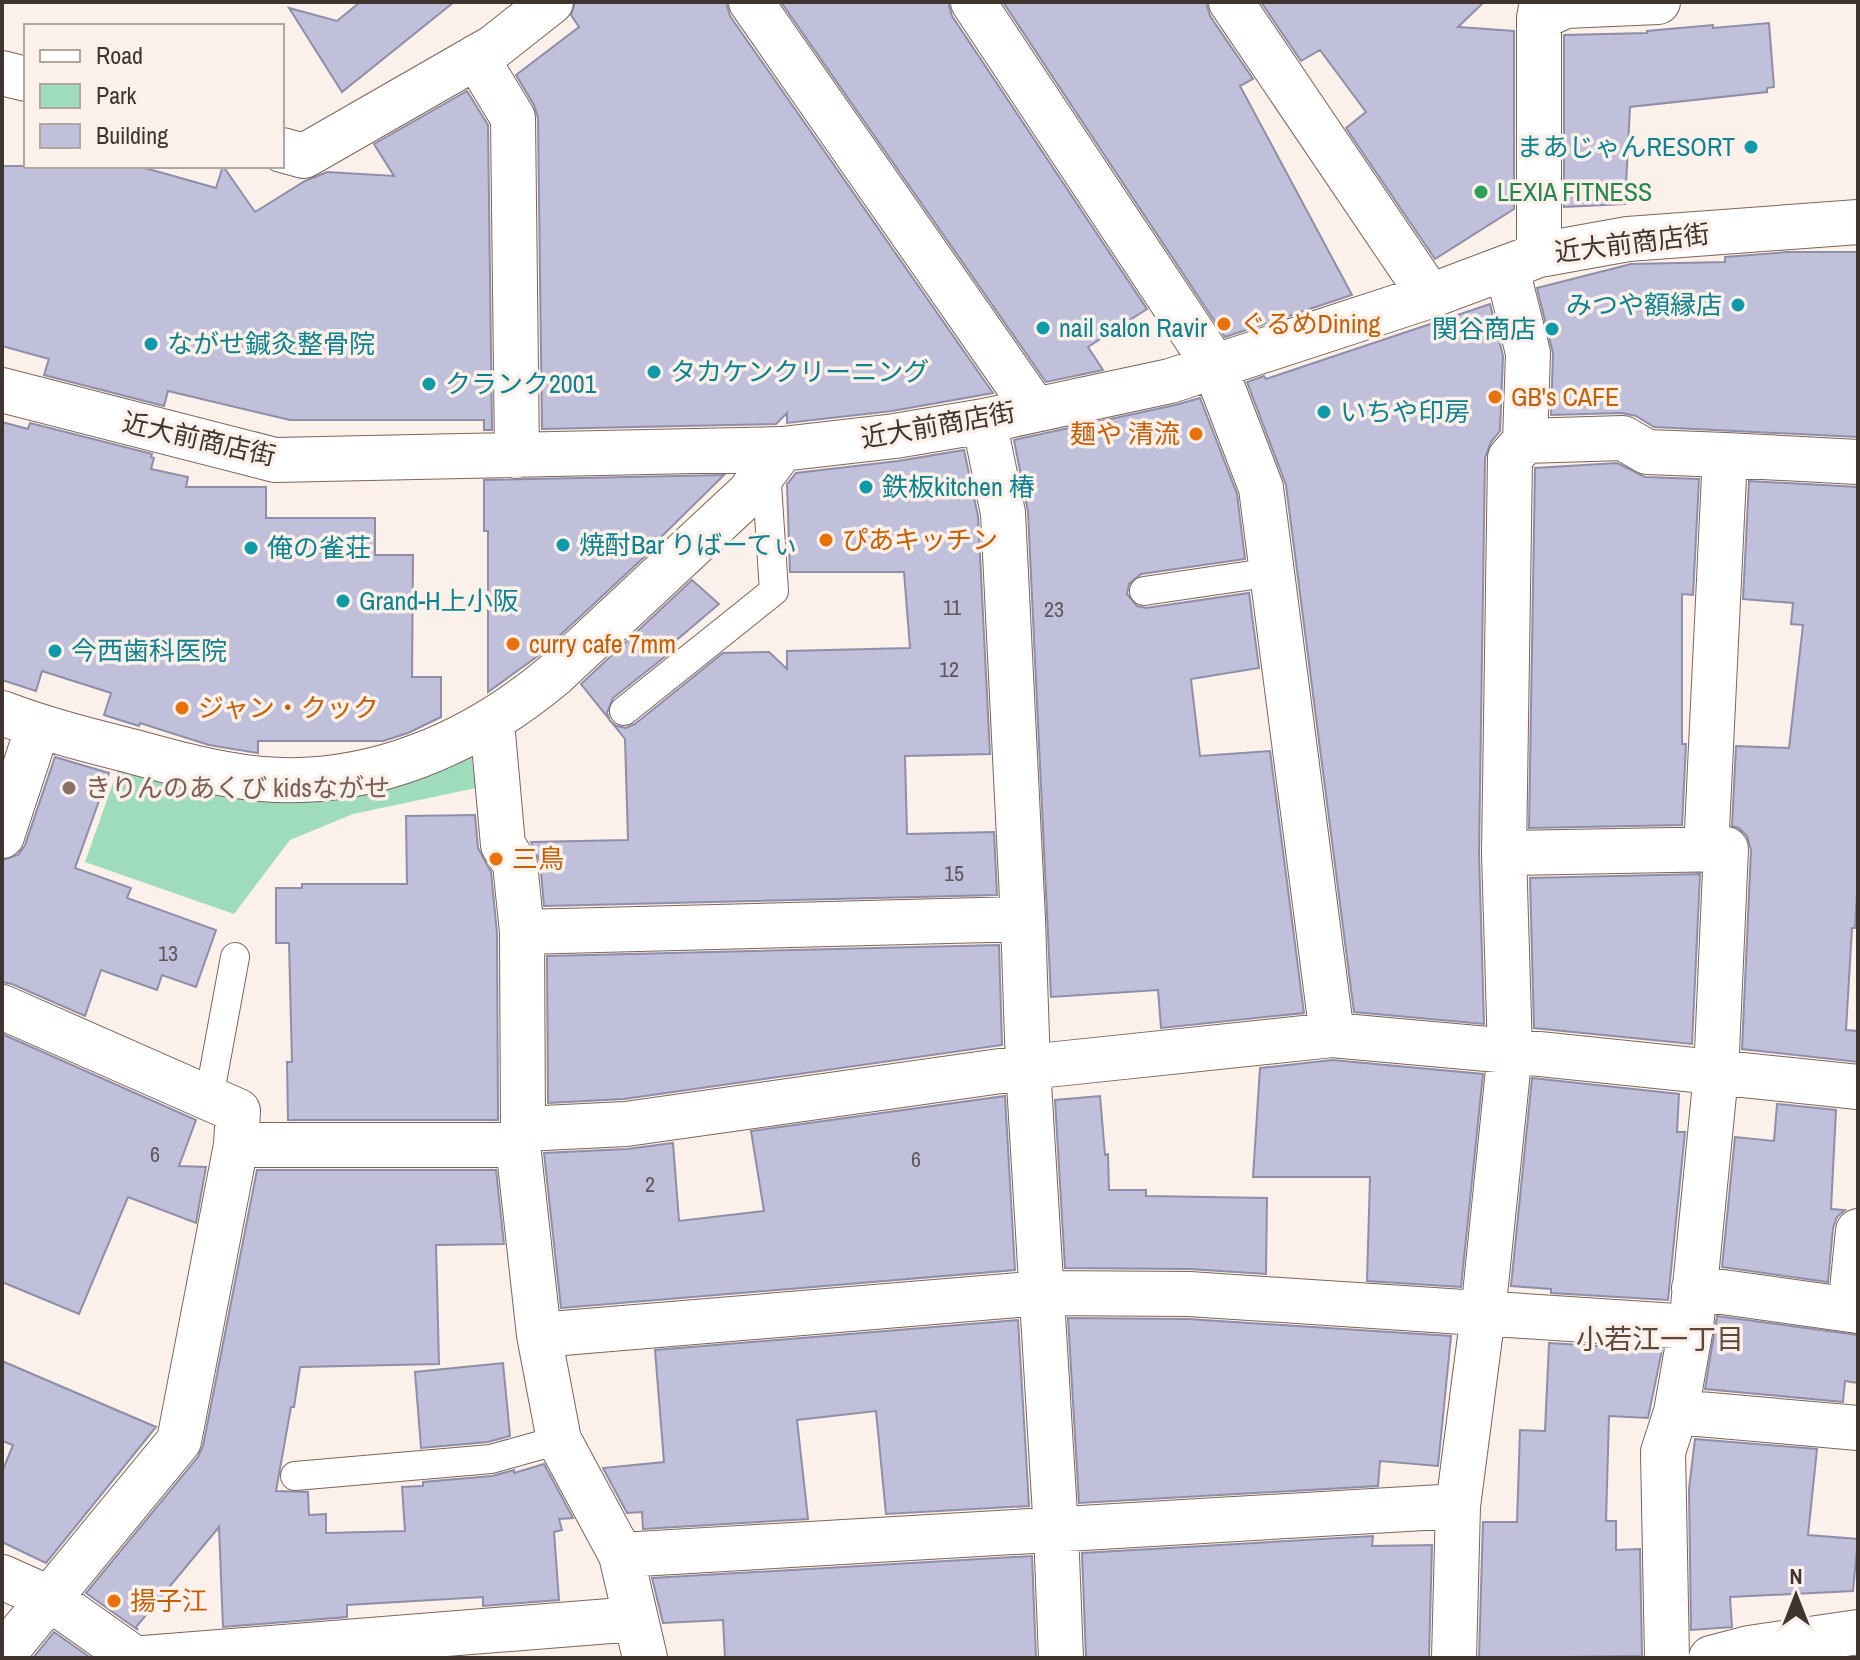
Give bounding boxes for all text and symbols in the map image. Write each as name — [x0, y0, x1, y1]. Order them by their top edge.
legend — [24, 24, 284, 168]
text: Road — [96, 39, 143, 71]
text: Park — [96, 79, 137, 111]
text: Building — [96, 119, 168, 151]
place label: まあじゃんRESORT — [1517, 129, 1735, 164]
marker: まあじゃんRESORT — [1742, 138, 1760, 156]
place label: LEXIA FITNESS — [1497, 174, 1652, 209]
marker: LEXIA FITNESS — [1472, 183, 1490, 201]
street label: 近大前商店街 — [1552, 216, 1711, 269]
place label: みつや額縁店 — [1566, 287, 1722, 322]
marker: みつや額縁店 — [1729, 296, 1747, 314]
place label: ぐるめDining — [1240, 306, 1380, 341]
place label: nail salon Ravir — [1059, 310, 1207, 345]
place label: 関谷商店 — [1432, 311, 1536, 346]
marker: ぐるめDining — [1215, 315, 1233, 333]
marker: nail salon Ravir — [1034, 319, 1052, 337]
marker: 関谷商店 — [1543, 320, 1561, 338]
place label: ながせ鍼灸整骨院 — [167, 326, 375, 361]
marker: ながせ鍼灸整骨院 — [142, 335, 160, 353]
place label: タカケンクリーニング — [670, 354, 929, 389]
marker: タカケンクリーニング — [645, 363, 663, 381]
place label: クランク2001 — [445, 366, 597, 401]
marker: クランク2001 — [420, 375, 438, 393]
place label: GB's CAFE — [1511, 379, 1619, 414]
marker: GB's CAFE — [1486, 388, 1504, 406]
street label: 近大前商店街 — [858, 394, 1018, 455]
place label: いちや印房 — [1340, 394, 1470, 429]
marker: いちや印房 — [1315, 403, 1333, 421]
street label: 近大前商店街 — [119, 404, 279, 473]
place label: 麺や 清流 — [1070, 416, 1180, 451]
marker: 麺や 清流 — [1187, 425, 1205, 443]
place label: 鉄板kitchen 椿 — [882, 469, 1035, 504]
marker: 鉄板kitchen 椿 — [857, 478, 875, 496]
place label: ぴあキッチン — [842, 522, 998, 557]
place label: 焼酎Bar りばーてぃ — [579, 527, 799, 562]
place label: 俺の雀荘 — [267, 530, 371, 565]
marker: ぴあキッチン — [817, 531, 835, 549]
marker: 焼酎Bar りばーてぃ — [554, 536, 572, 554]
marker: 俺の雀荘 — [242, 539, 260, 557]
place label: Grand-H上小阪 — [359, 583, 519, 618]
marker: Grand-H上小阪 — [334, 592, 352, 610]
house number: 11 — [943, 592, 961, 622]
house number: 23 — [1044, 594, 1064, 624]
place label: curry cafe 7mm — [529, 626, 676, 661]
place label: 今西歯科医院 — [71, 633, 227, 668]
marker: curry cafe 7mm — [504, 635, 522, 653]
marker: 今西歯科医院 — [46, 642, 64, 660]
house number: 12 — [939, 654, 959, 684]
place label: ジャン・クック — [198, 690, 379, 725]
marker: ジャン・クック — [173, 699, 191, 717]
place label: きりんのあくび kidsながせ — [85, 770, 390, 805]
marker: きりんのあくび kidsながせ — [60, 779, 78, 797]
place label: 三鳥 — [512, 841, 564, 876]
marker: 三鳥 — [487, 850, 505, 868]
house number: 15 — [944, 858, 964, 888]
house number: 13 — [158, 938, 178, 968]
house number: 6 — [150, 1139, 160, 1169]
house number: 6 — [911, 1144, 921, 1174]
house number: 2 — [645, 1169, 655, 1199]
district label: 小若江一丁目 — [1576, 1320, 1744, 1358]
north arrow — [1756, 1556, 1836, 1636]
text: N — [1789, 1561, 1803, 1591]
place label: 揚子江 — [130, 1583, 208, 1618]
marker: 揚子江 — [105, 1592, 123, 1610]

